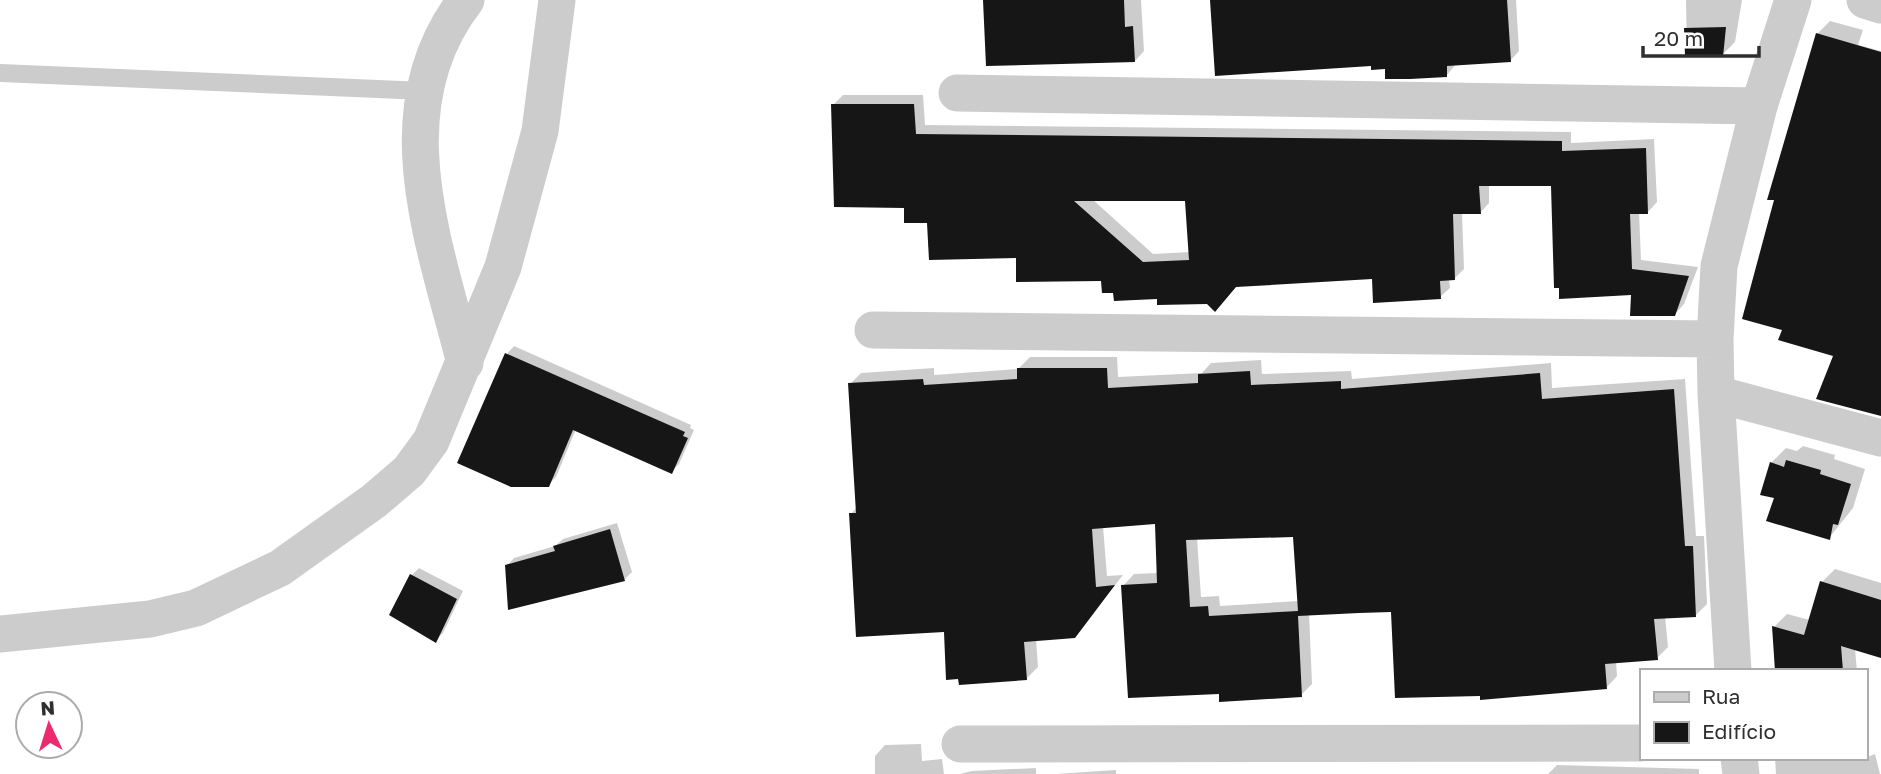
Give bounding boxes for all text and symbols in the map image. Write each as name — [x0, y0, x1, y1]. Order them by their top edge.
scale bar — [1643, 14, 1758, 58]
text: 20 m — [1654, 25, 1703, 51]
legend — [1640, 669, 1867, 760]
text: Rua — [1702, 683, 1740, 709]
north arrow — [14, 690, 84, 760]
text: N — [40, 696, 56, 720]
text: Edifício — [1702, 718, 1776, 744]

